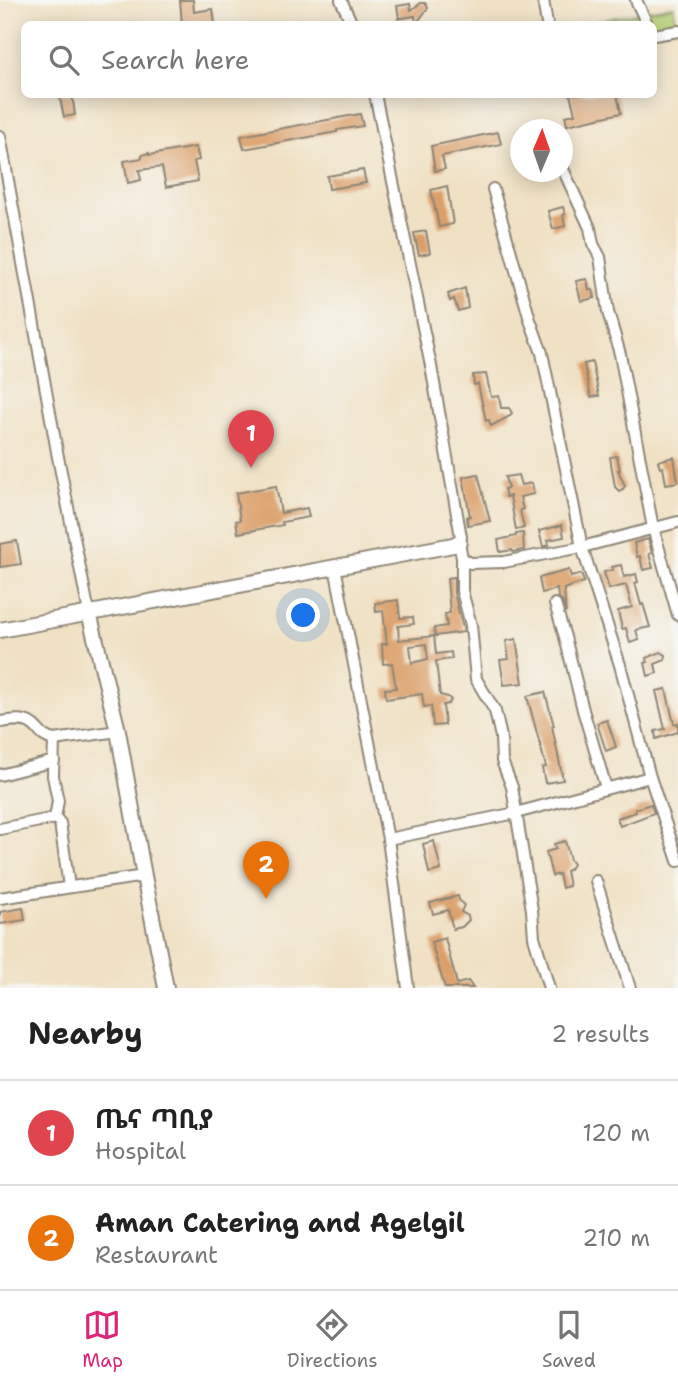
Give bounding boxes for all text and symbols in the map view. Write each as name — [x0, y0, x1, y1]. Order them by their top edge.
search box — [21, 21, 657, 98]
icon: search — [45, 41, 83, 79]
text: Search here — [101, 42, 250, 77]
north arrow — [510, 119, 573, 182]
pin: 1 — [228, 410, 274, 468]
your location — [286, 598, 320, 632]
pin: 2 — [243, 841, 289, 899]
text: Nearby — [28, 1013, 143, 1054]
text: 2 results — [551, 1019, 650, 1049]
text: ጤና ጣቢያ — [95, 1101, 213, 1136]
text: 1 — [46, 1118, 56, 1148]
text: 120 m — [582, 1118, 650, 1148]
text: Hospital — [95, 1136, 186, 1166]
text: Aman Catering and Agelgil — [95, 1205, 465, 1240]
text: 2 — [43, 1223, 59, 1253]
text: 210 m — [582, 1223, 650, 1253]
text: Restaurant — [95, 1240, 218, 1270]
tab: Map — [82, 1306, 123, 1373]
tab: Directions — [287, 1306, 378, 1373]
tab: Saved — [542, 1306, 596, 1373]

